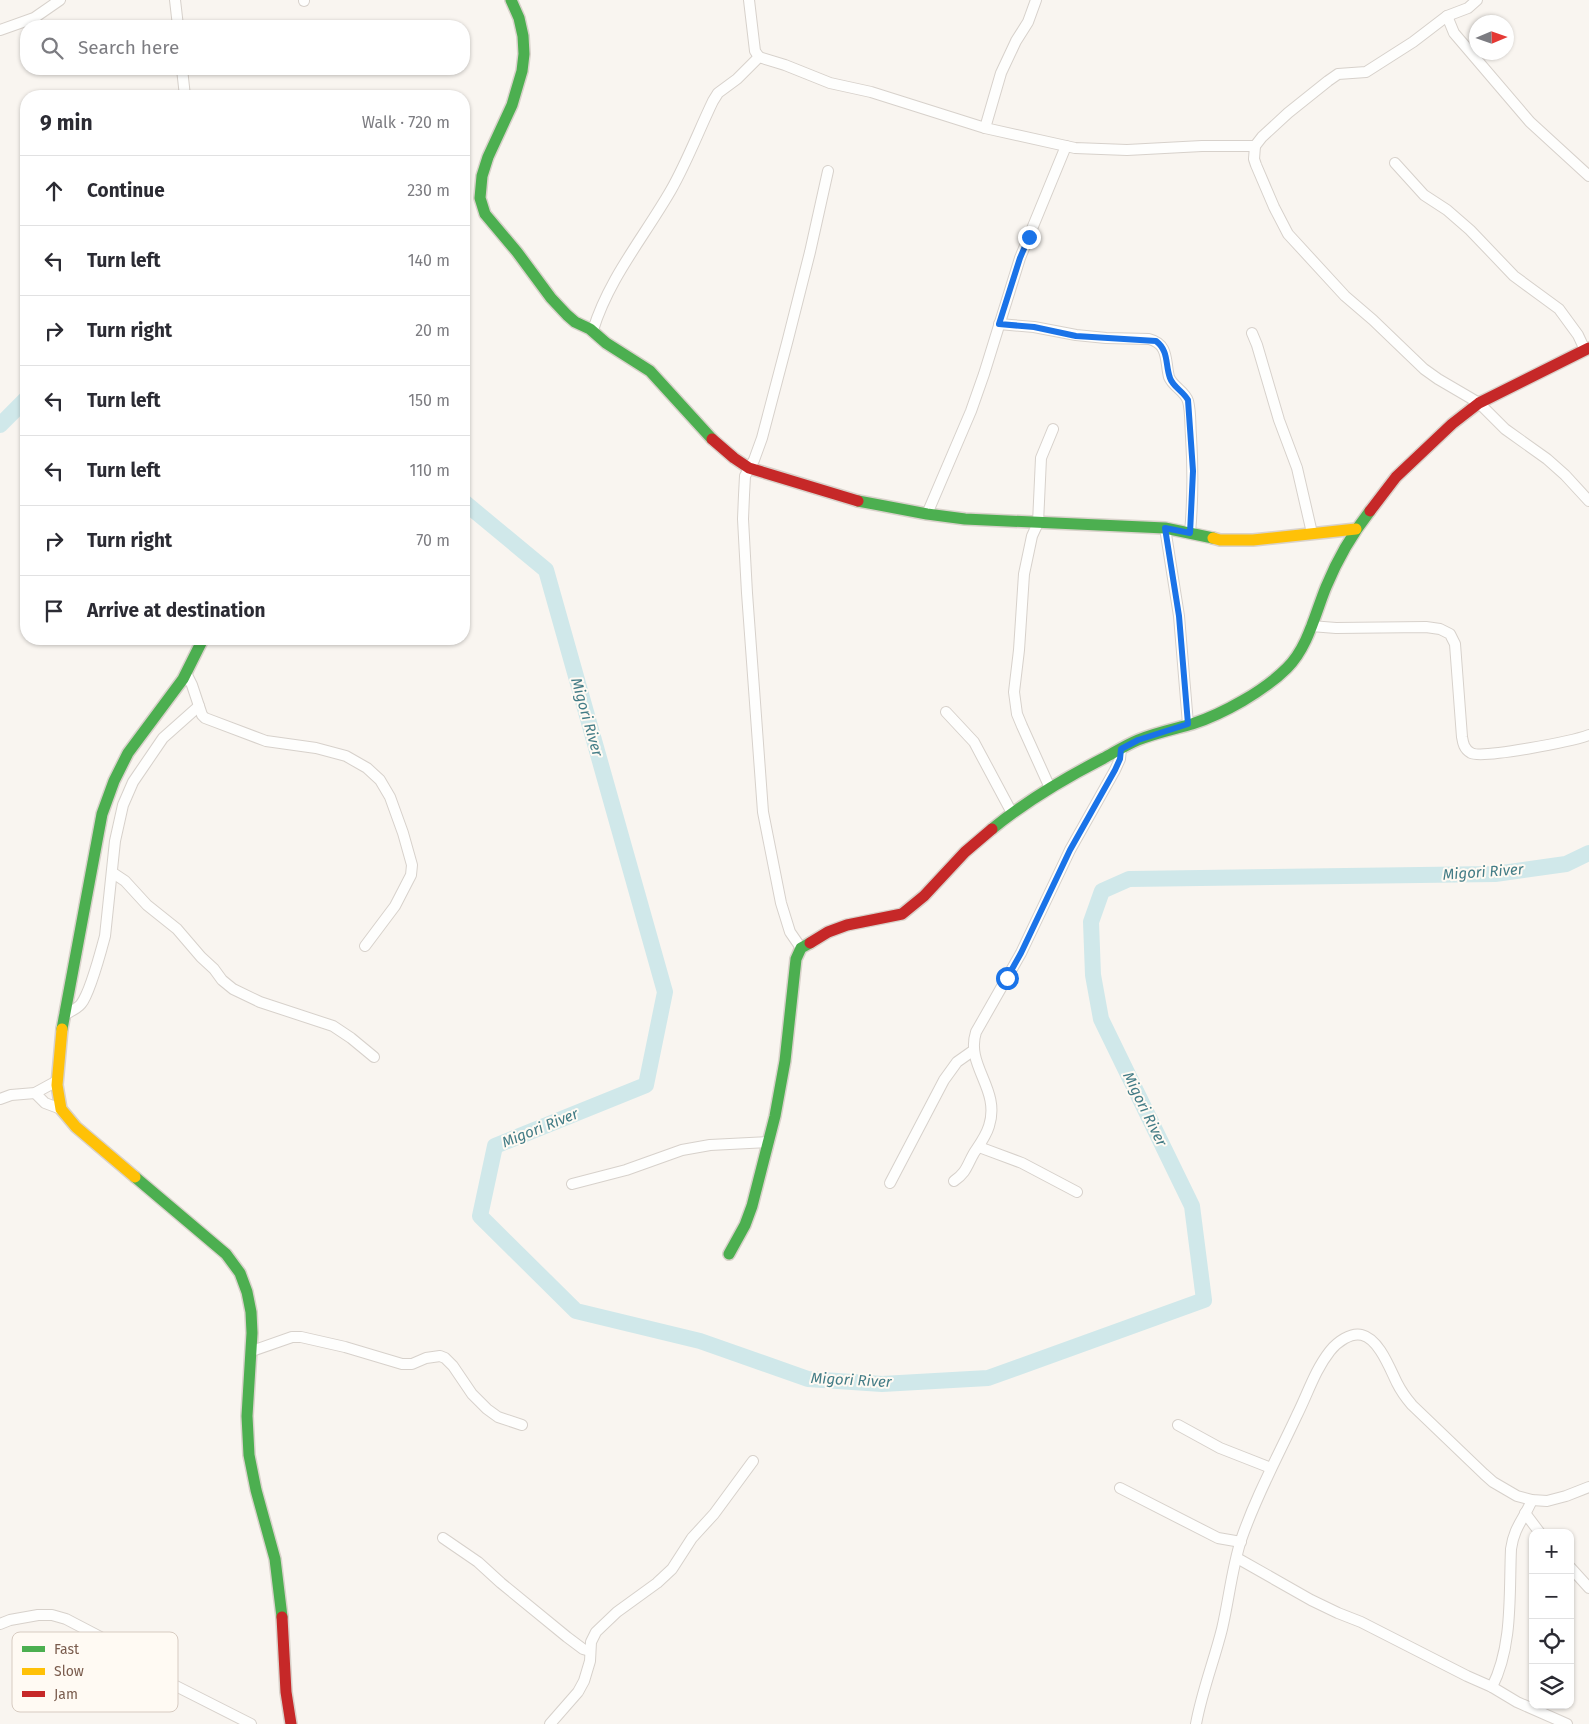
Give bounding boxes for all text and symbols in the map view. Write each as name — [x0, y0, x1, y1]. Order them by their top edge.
north arrow — [1469, 15, 1514, 60]
search box — [20, 20, 470, 75]
icon: search — [38, 34, 66, 62]
text: Search here — [78, 36, 179, 59]
text: 9 min — [40, 110, 93, 136]
text: Walk · 720 m — [362, 113, 450, 132]
icon: ahead — [40, 177, 68, 205]
text: Continue — [87, 179, 165, 202]
text: 230 m — [407, 181, 450, 200]
route end — [1018, 226, 1041, 249]
icon: left — [40, 247, 68, 275]
text: Turn left — [87, 249, 161, 272]
text: 140 m — [408, 251, 450, 270]
icon: right — [40, 317, 68, 345]
text: Turn right — [87, 319, 172, 342]
text: 20 m — [415, 321, 450, 340]
icon: left — [40, 387, 68, 415]
text: Turn left — [87, 389, 161, 412]
text: 150 m — [408, 391, 450, 410]
icon: left — [40, 457, 68, 485]
text: Turn left — [87, 459, 161, 482]
text: 110 m — [409, 461, 450, 480]
icon: right — [40, 527, 68, 555]
text: Turn right — [87, 529, 172, 552]
text: 70 m — [416, 531, 450, 550]
icon: arrive — [40, 597, 68, 625]
text: Arrive at destination — [87, 599, 266, 622]
water label: Migori River — [567, 676, 607, 760]
water label: Migori River — [1442, 860, 1525, 884]
route start — [996, 967, 1019, 990]
water label: Migori River — [1119, 1069, 1171, 1150]
water label: Migori River — [499, 1104, 582, 1151]
water label: Migori River — [810, 1369, 893, 1391]
map controls — [1529, 1529, 1574, 1709]
button: + — [1529, 1529, 1574, 1574]
button: − — [1529, 1574, 1574, 1619]
button: locate — [1529, 1619, 1574, 1664]
legend — [12, 1632, 178, 1712]
text: Fast — [54, 1641, 80, 1658]
text: Slow — [54, 1663, 84, 1680]
button: layers — [1529, 1664, 1574, 1709]
text: Jam — [54, 1686, 78, 1703]

